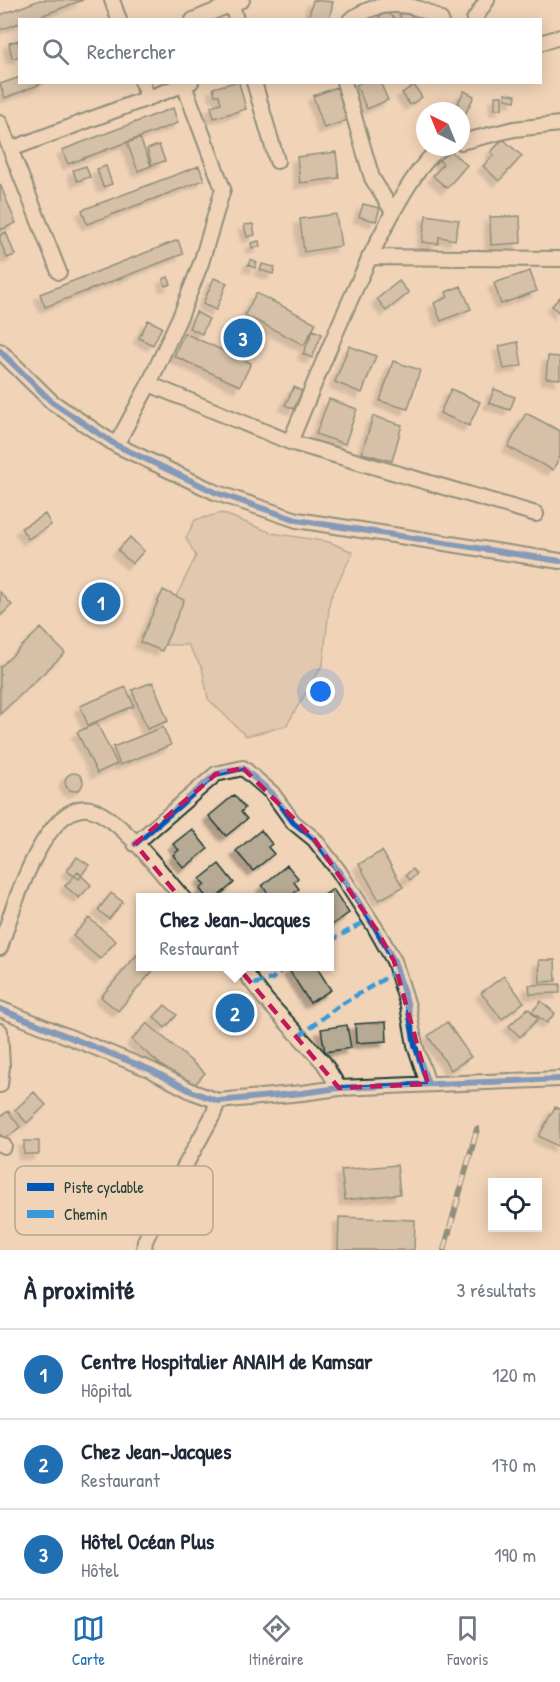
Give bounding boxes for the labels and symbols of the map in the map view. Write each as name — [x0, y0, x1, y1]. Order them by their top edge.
north arrow — [416, 102, 470, 156]
pin: 3 — [224, 316, 262, 360]
pin: 1 — [82, 580, 120, 624]
your location — [306, 677, 335, 706]
pin: 2 — [216, 990, 254, 1036]
legend — [15, 1166, 213, 1235]
text: Piste cyclable — [64, 1176, 145, 1198]
text: Chemin — [64, 1203, 108, 1225]

